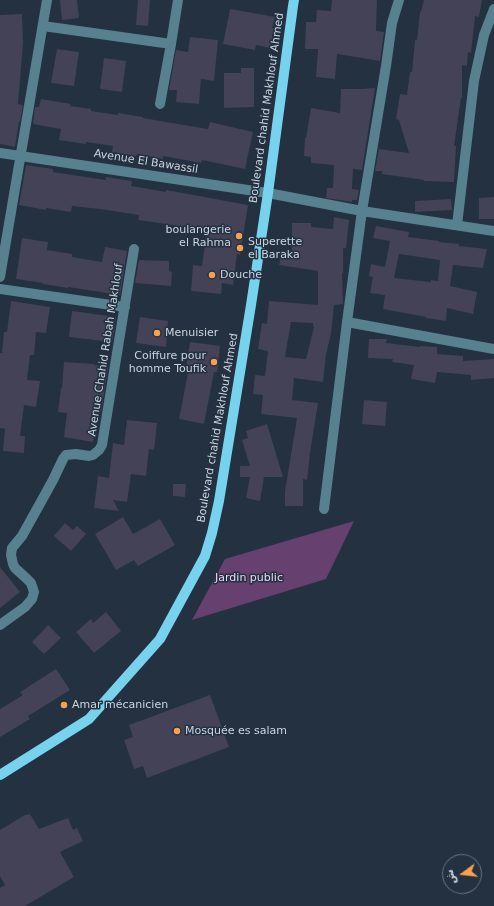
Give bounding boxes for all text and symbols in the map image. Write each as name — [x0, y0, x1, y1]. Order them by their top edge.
street label: Boulevard chahid Makhlouf Ahmed — [247, 12, 287, 204]
street label: Avenue El Bawassil — [93, 147, 199, 177]
place label: boulangerie el Rahma — [165, 223, 231, 249]
marker: boulangerie el Rahma — [234, 231, 244, 241]
place label: Superette el Baraka — [248, 235, 302, 261]
marker: Superette el Baraka — [235, 243, 245, 253]
street label: Avenue Chahid Rabah Makhlouf — [86, 263, 126, 437]
place label: Douche — [220, 268, 262, 282]
marker: Douche — [207, 270, 217, 280]
place label: Menuisier — [165, 326, 218, 340]
marker: Menuisier — [152, 328, 162, 338]
street label: Boulevard chahid Makhlouf Ahmed — [195, 332, 241, 524]
place label: Coiffure pour homme Toufik — [129, 349, 206, 375]
marker: Coiffure pour homme Toufik — [209, 357, 219, 367]
park label: Jardin public — [215, 571, 283, 585]
place label: Amar mécanicien — [72, 698, 168, 712]
marker: Amar mécanicien — [59, 700, 69, 710]
place label: Mosquée es salam — [185, 724, 287, 738]
marker: Mosquée es salam — [172, 726, 182, 736]
north arrow — [442, 854, 482, 894]
text: ش — [443, 868, 459, 886]

